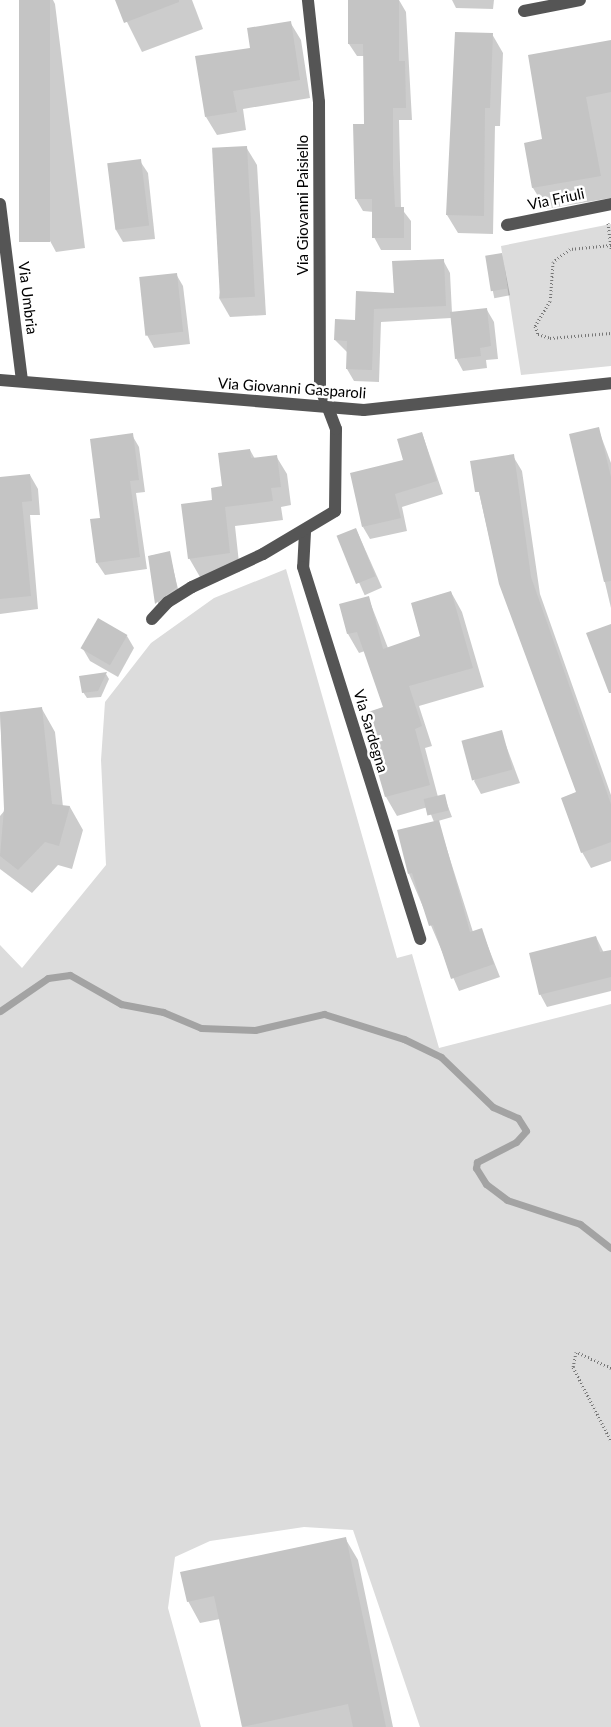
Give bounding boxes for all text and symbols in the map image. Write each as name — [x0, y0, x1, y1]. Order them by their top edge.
street label: Via Giovanni Paisiello — [294, 135, 312, 275]
street label: Via Friuli — [526, 184, 586, 214]
street label: Via Umbria — [15, 261, 41, 335]
street label: Via Giovanni Gasparoli — [217, 374, 367, 402]
street label: Via Sardegna — [350, 687, 392, 775]

